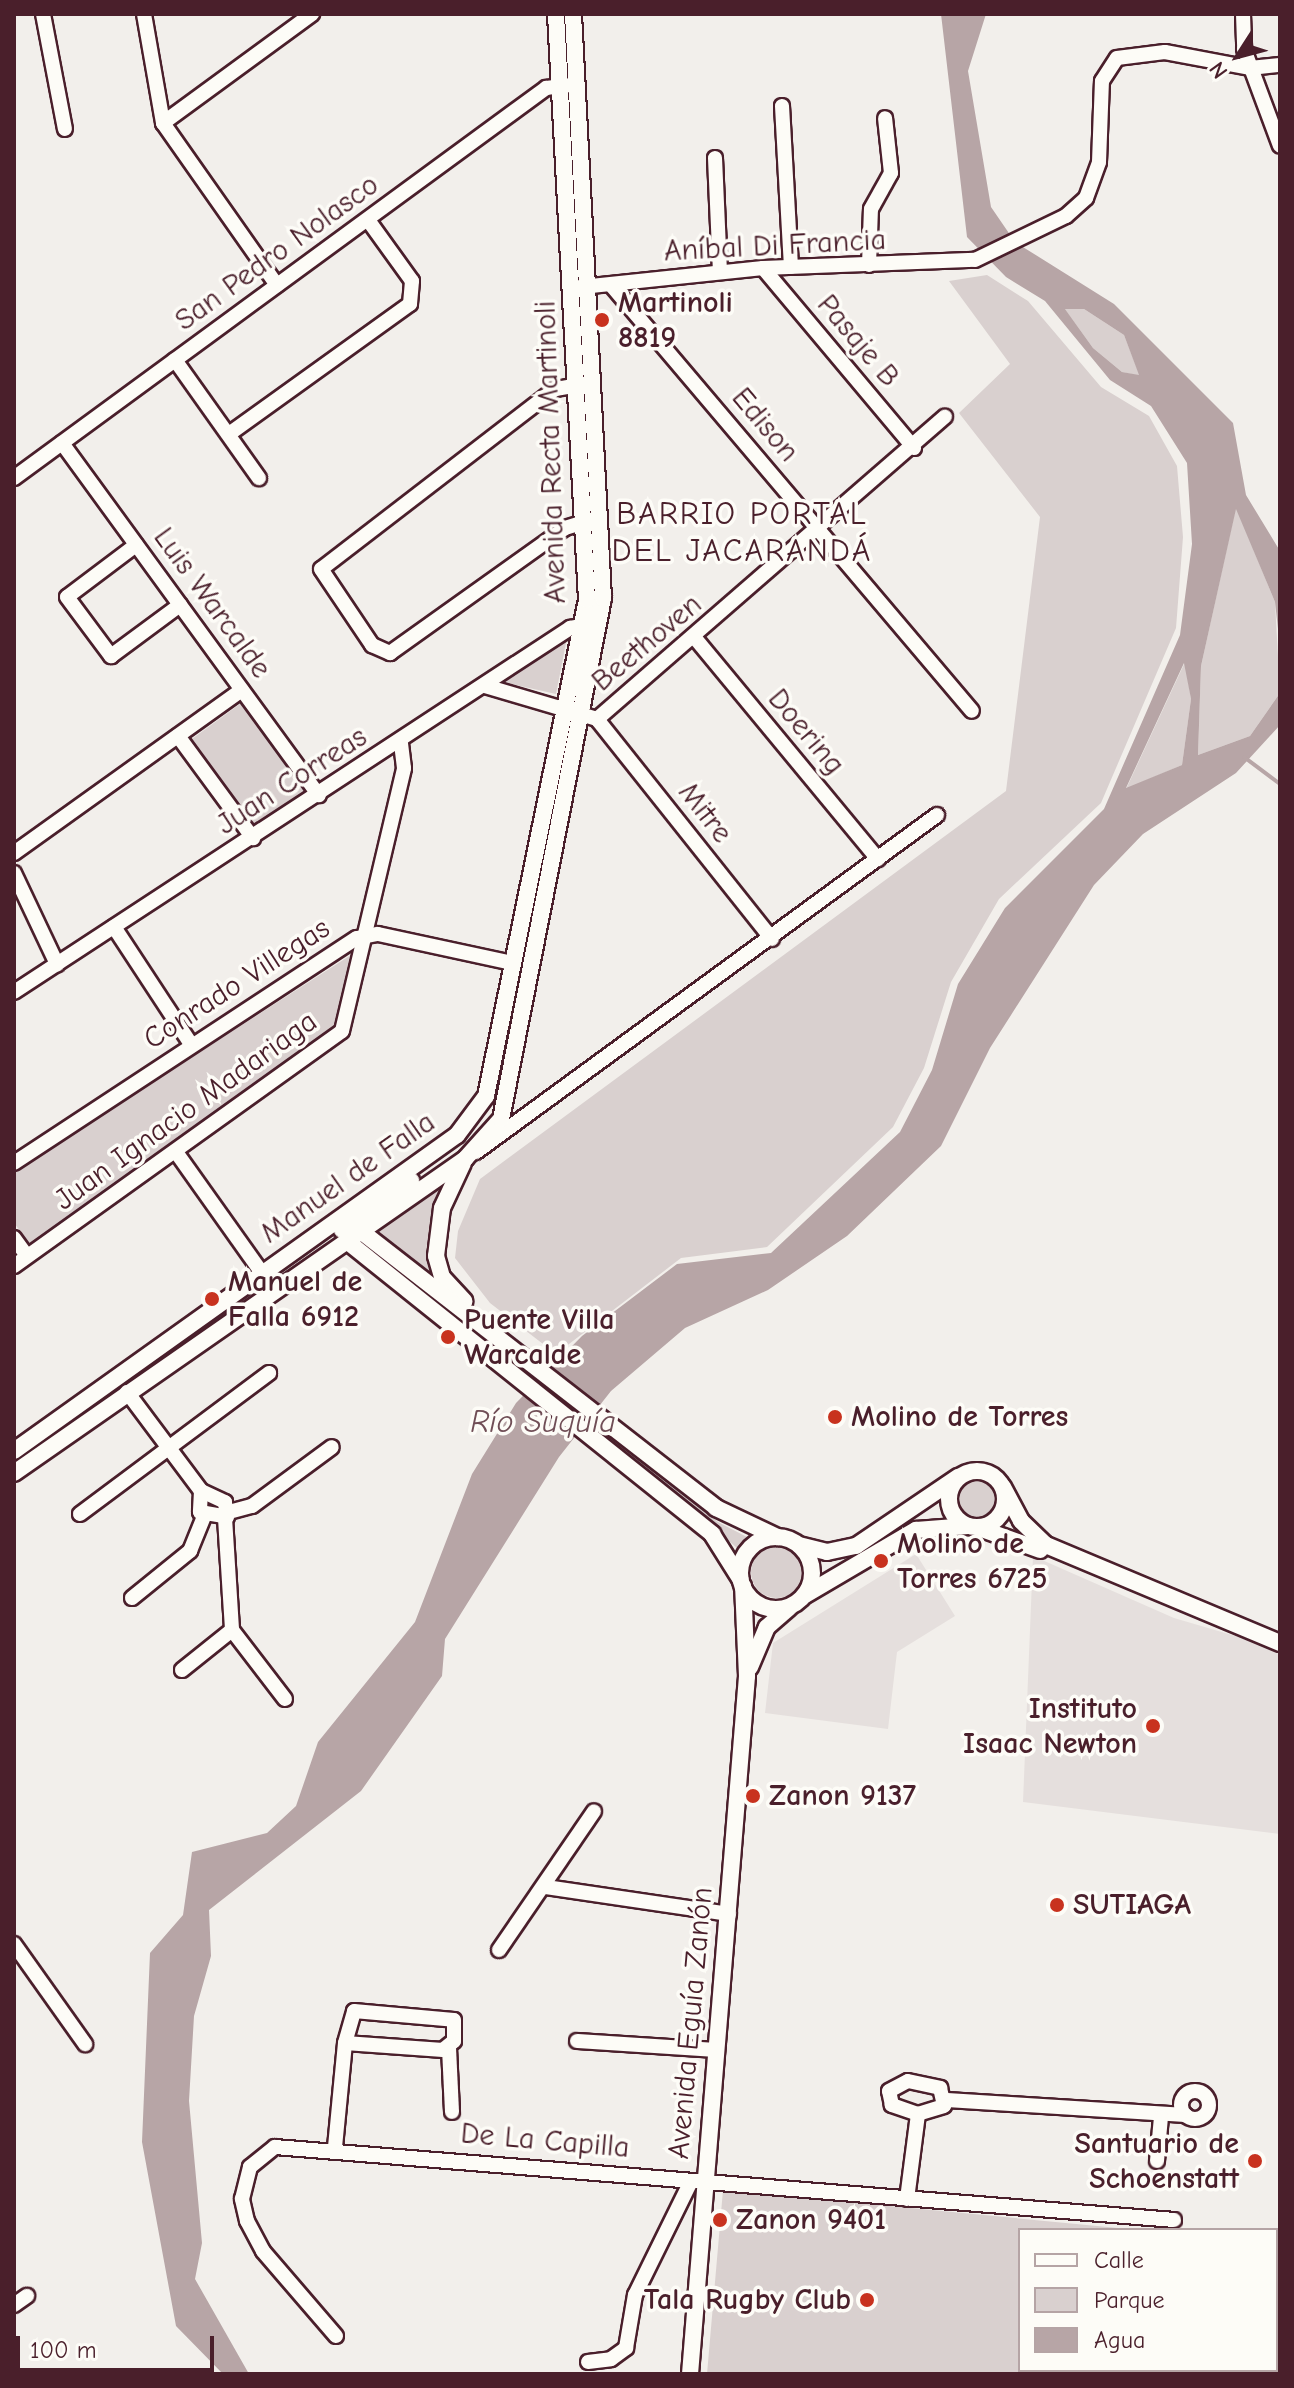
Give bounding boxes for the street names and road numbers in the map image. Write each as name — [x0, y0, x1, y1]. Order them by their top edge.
street label: San Pedro Nolasco — [168, 167, 386, 339]
street label: Aníbal Di Francia — [663, 222, 887, 270]
street label: Pasaje B — [809, 287, 907, 395]
street label: Avenida Recta Martinoli — [528, 300, 574, 604]
street label: Edison — [724, 381, 806, 469]
street label: Luis Warcalde — [145, 521, 279, 685]
street label: Beethoven — [585, 587, 709, 699]
street label: Doering — [760, 682, 852, 782]
street label: Juan Correas — [210, 719, 374, 843]
street label: Mitre — [670, 776, 740, 850]
street label: Conrado Villegas — [137, 911, 337, 1057]
street label: Juan Ignacio Madariaga — [48, 1004, 324, 1218]
street label: Manuel de Falla — [254, 1105, 442, 1251]
street label: Avenida Eguía Zanón — [661, 1886, 721, 2160]
street label: De La Capilla — [459, 2116, 631, 2166]

